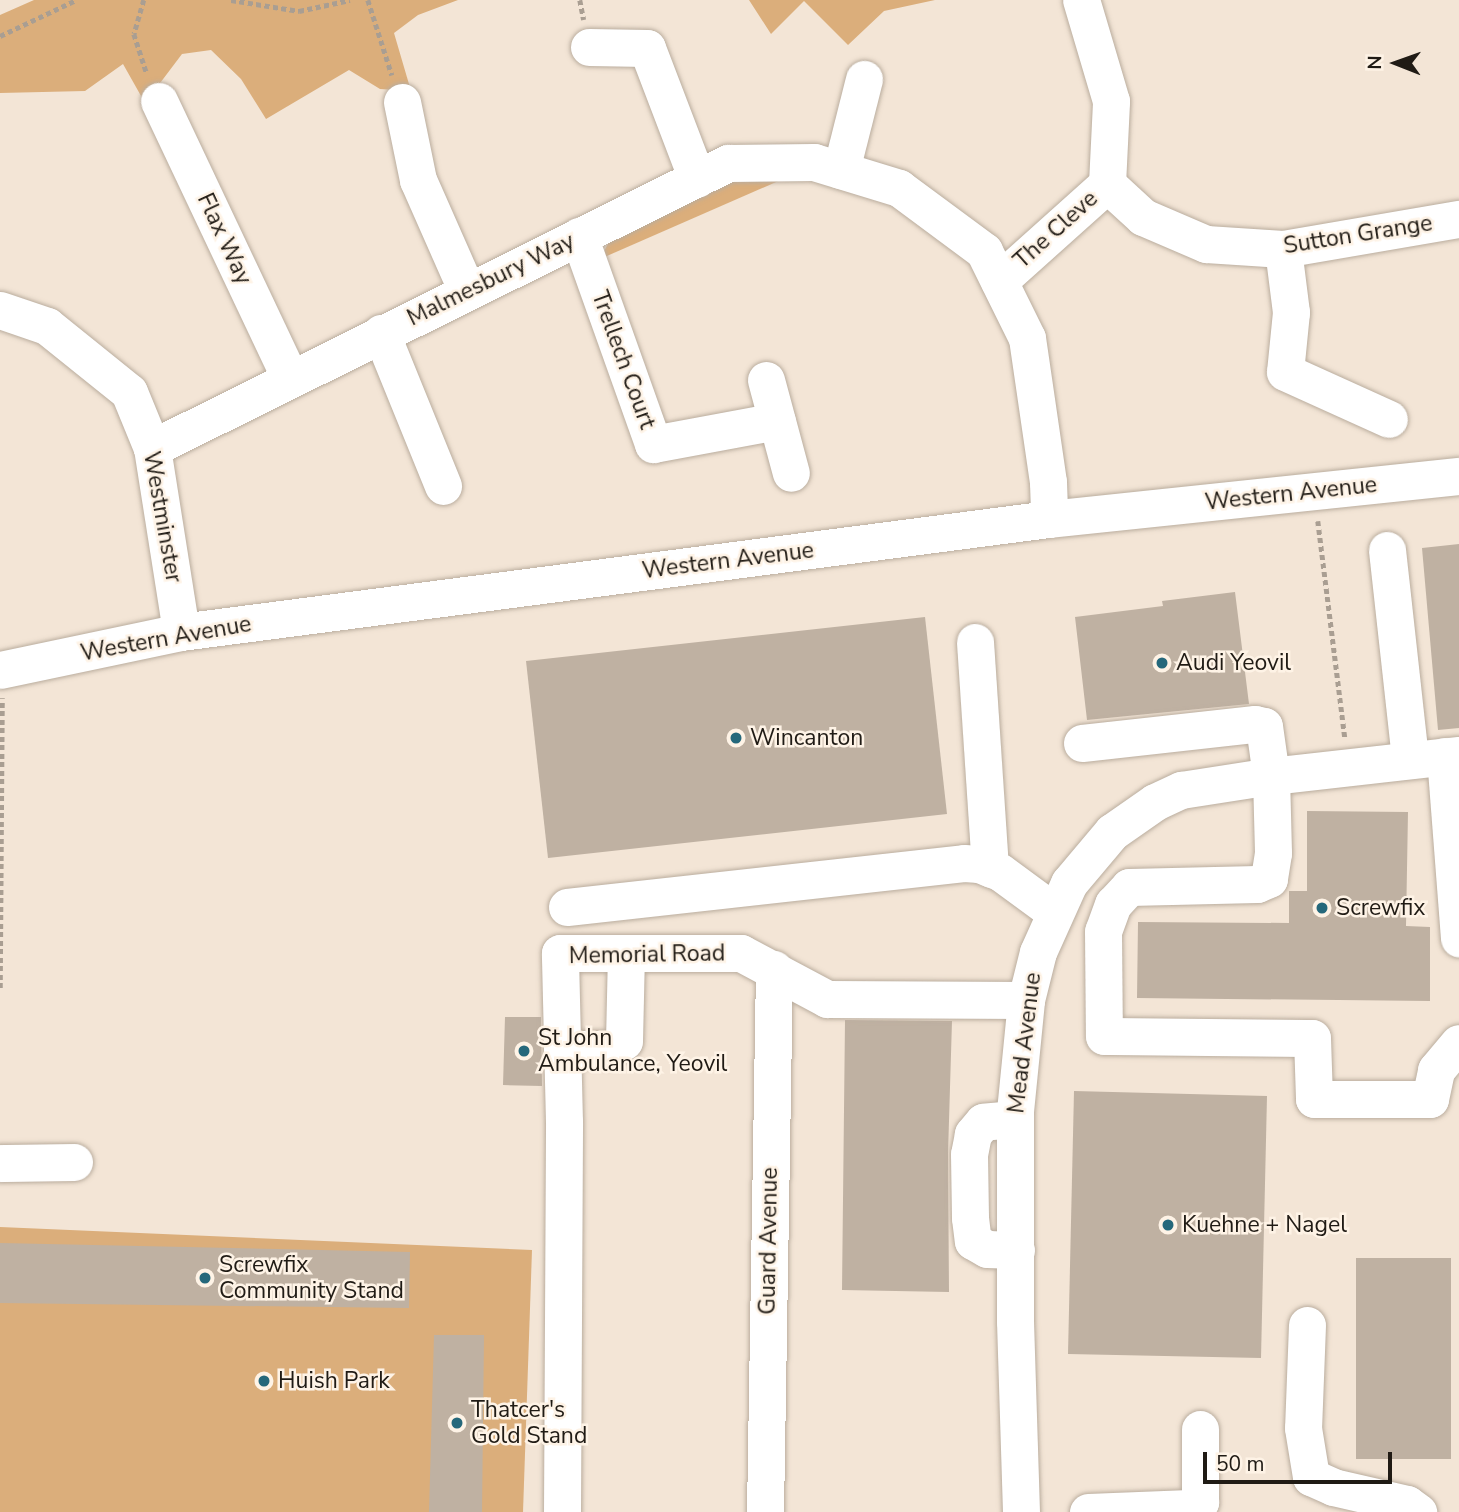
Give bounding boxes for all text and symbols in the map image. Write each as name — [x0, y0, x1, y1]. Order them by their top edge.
north arrow — [1361, 28, 1431, 98]
text: N — [1362, 55, 1388, 70]
street label: The Cleve — [1008, 185, 1104, 275]
street label: Flax Way — [191, 189, 257, 289]
street label: Sutton Grange — [1282, 210, 1434, 260]
street label: Malmesbury Way — [403, 228, 579, 332]
street label: Trellech Court — [585, 287, 661, 433]
street label: Westminster — [137, 449, 187, 585]
street label: Western Avenue — [1204, 471, 1378, 517]
street label: Western Avenue — [641, 537, 815, 585]
street label: Western Avenue — [79, 610, 253, 668]
place label: Audi Yeovil — [1176, 649, 1291, 677]
marker: Audi Yeovil — [1154, 655, 1170, 671]
place label: Wincanton — [750, 724, 863, 752]
marker: Wincanton — [728, 730, 744, 746]
place label: Screwfix — [1336, 894, 1425, 922]
marker: Screwfix — [1314, 900, 1330, 916]
street label: Memorial Road — [569, 940, 725, 970]
street label: Mead Avenue — [1003, 971, 1047, 1115]
place label: St John Ambulance, Yeovil — [538, 1024, 727, 1078]
marker: St John Ambulance, Yeovil — [516, 1043, 532, 1059]
street label: Guard Avenue — [754, 1167, 784, 1315]
place label: Kuehne + Nagel — [1182, 1211, 1347, 1239]
marker: Kuehne + Nagel — [1160, 1217, 1176, 1233]
place label: Screwfix Community Stand — [219, 1251, 404, 1305]
marker: Screwfix Community Stand — [197, 1270, 213, 1286]
place label: Huish Park — [278, 1367, 390, 1395]
marker: Huish Park — [256, 1373, 272, 1389]
place label: Thatcer's Gold Stand — [471, 1396, 587, 1450]
marker: Thatcer's Gold Stand — [449, 1415, 465, 1431]
scale bar — [1207, 1438, 1396, 1482]
text: 50 m — [1216, 1450, 1265, 1478]

